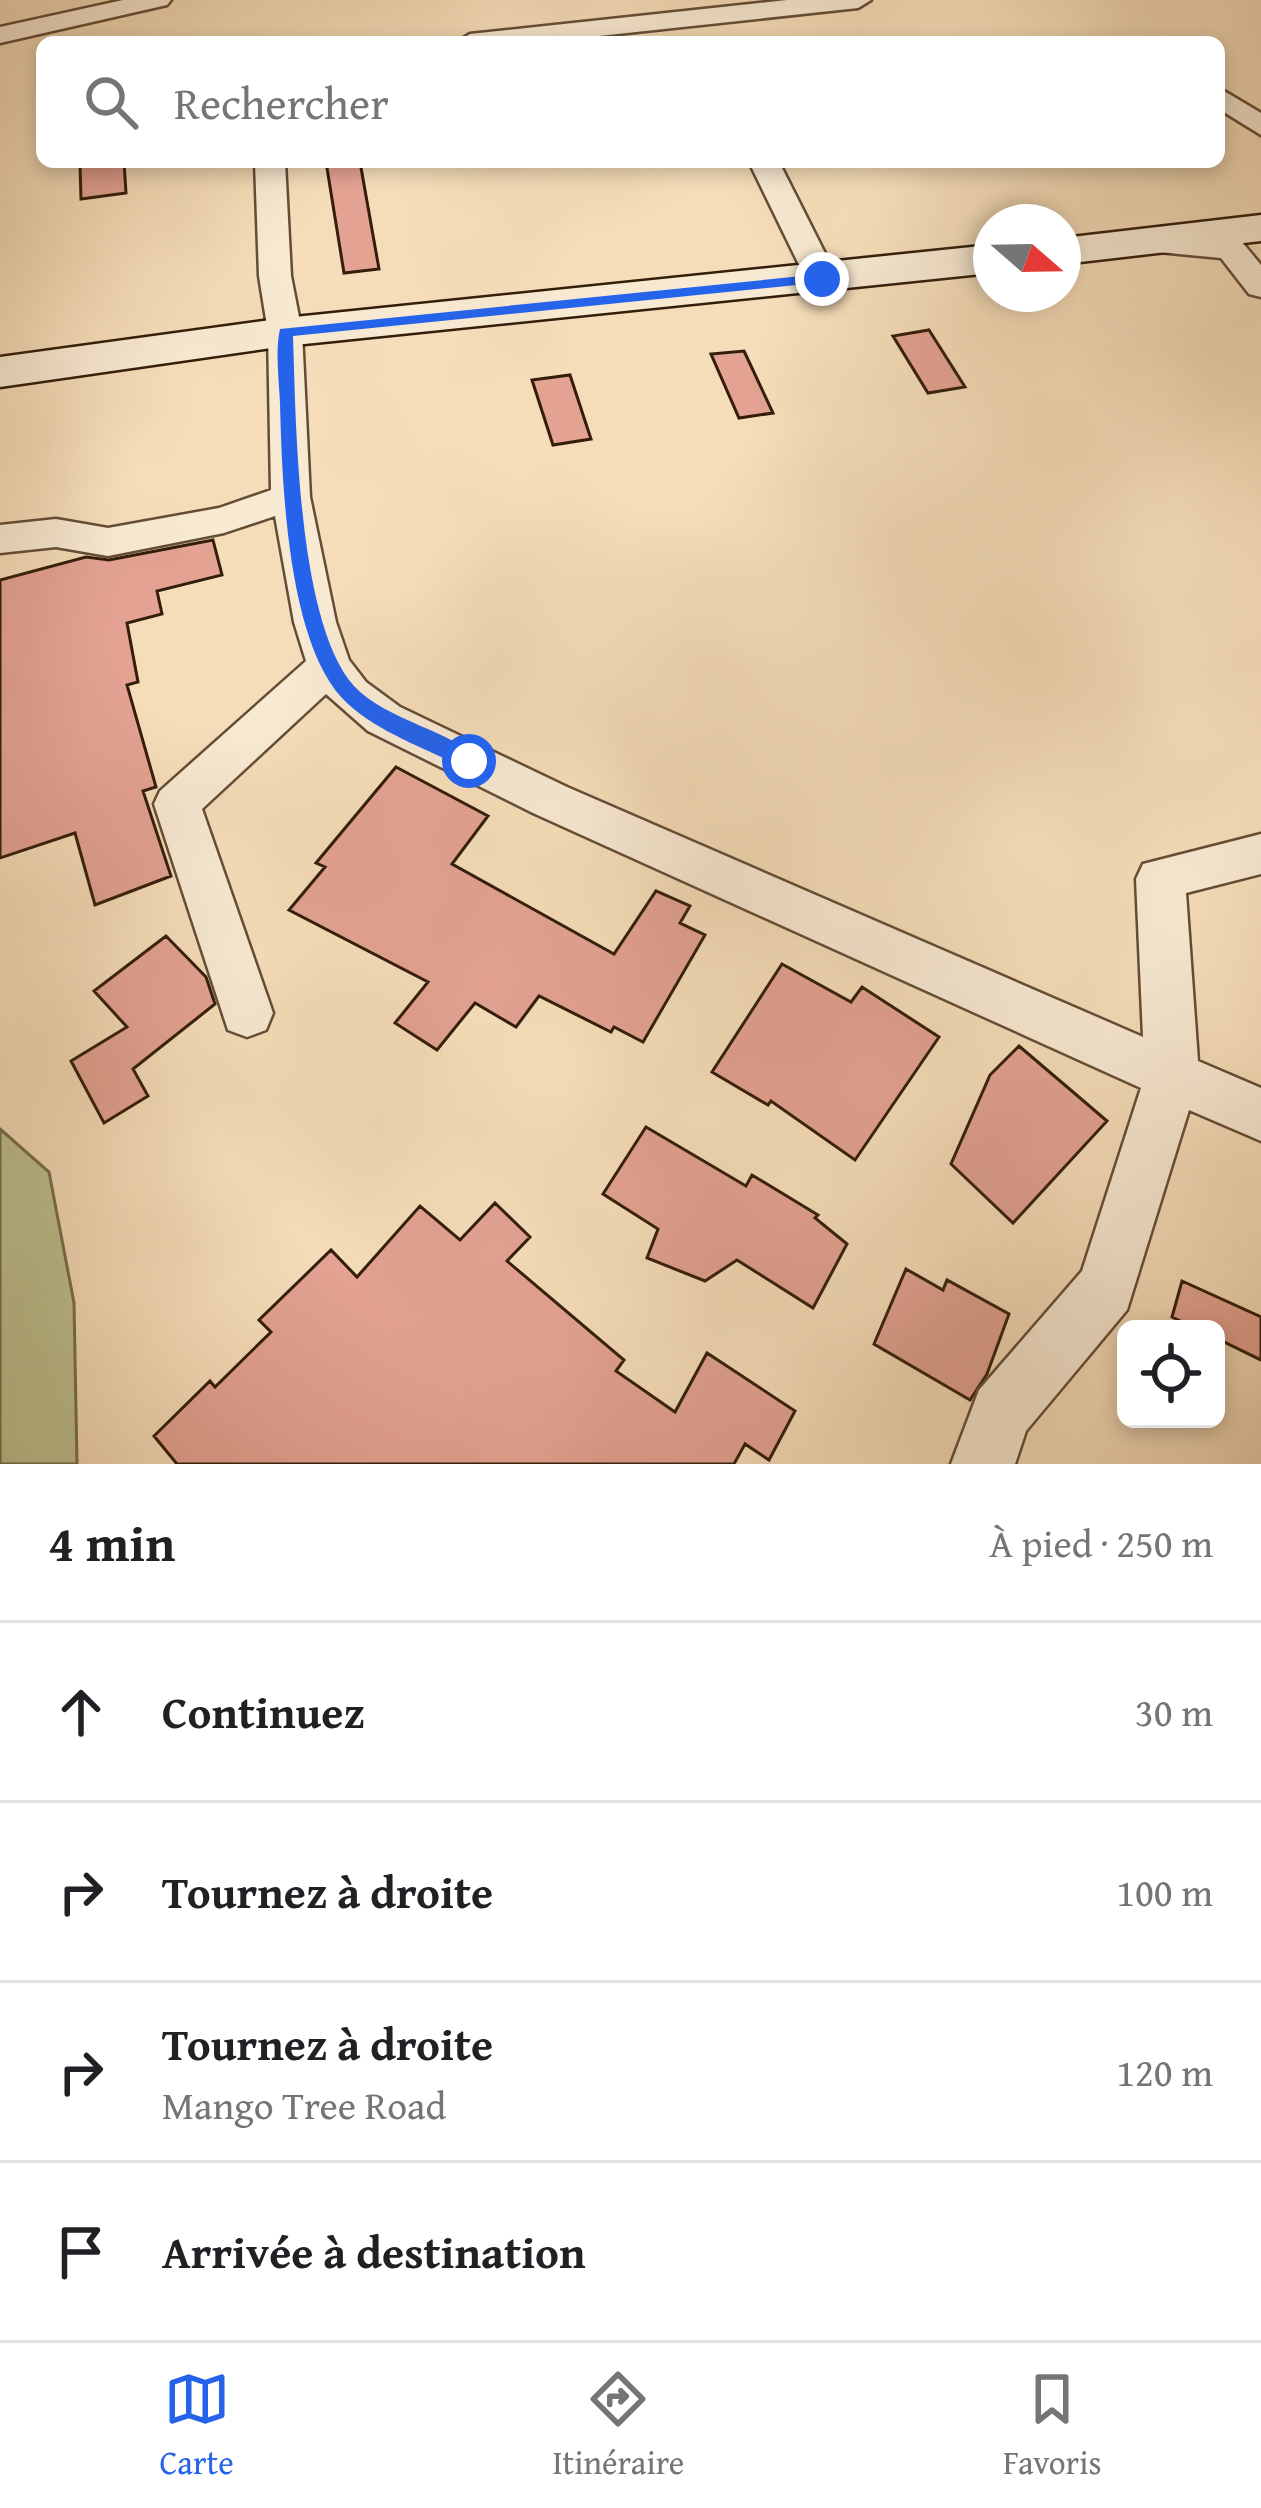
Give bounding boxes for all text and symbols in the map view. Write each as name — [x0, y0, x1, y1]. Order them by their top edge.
search box — [36, 36, 1225, 168]
icon: search — [78, 69, 144, 135]
text: Rechercher — [174, 70, 389, 135]
north arrow — [973, 204, 1081, 312]
route end — [795, 252, 849, 306]
route start — [442, 734, 496, 788]
map controls — [1117, 1320, 1225, 1428]
button: locate — [1117, 1320, 1225, 1428]
text: 4 min — [48, 1505, 175, 1580]
text: À pied · 250 m — [989, 1514, 1213, 1571]
icon: ahead — [48, 1679, 114, 1745]
text: Continuez — [162, 1679, 365, 1744]
text: 30 m — [1135, 1683, 1213, 1740]
icon: right — [48, 1859, 114, 1925]
text: Tournez à droite — [162, 1859, 493, 1924]
text: 100 m — [1116, 1863, 1213, 1920]
text: Tournez à droite — [162, 2011, 493, 2076]
icon: right — [48, 2039, 114, 2105]
text: 120 m — [1116, 2043, 1213, 2100]
text: Mango Tree Road — [162, 2076, 446, 2133]
icon: arrive — [48, 2219, 114, 2285]
text: Arrivée à destination — [162, 2219, 586, 2284]
tab: Carte — [159, 2366, 234, 2486]
tab: Itinéraire — [552, 2366, 684, 2486]
tab: Favoris — [1003, 2366, 1102, 2486]

